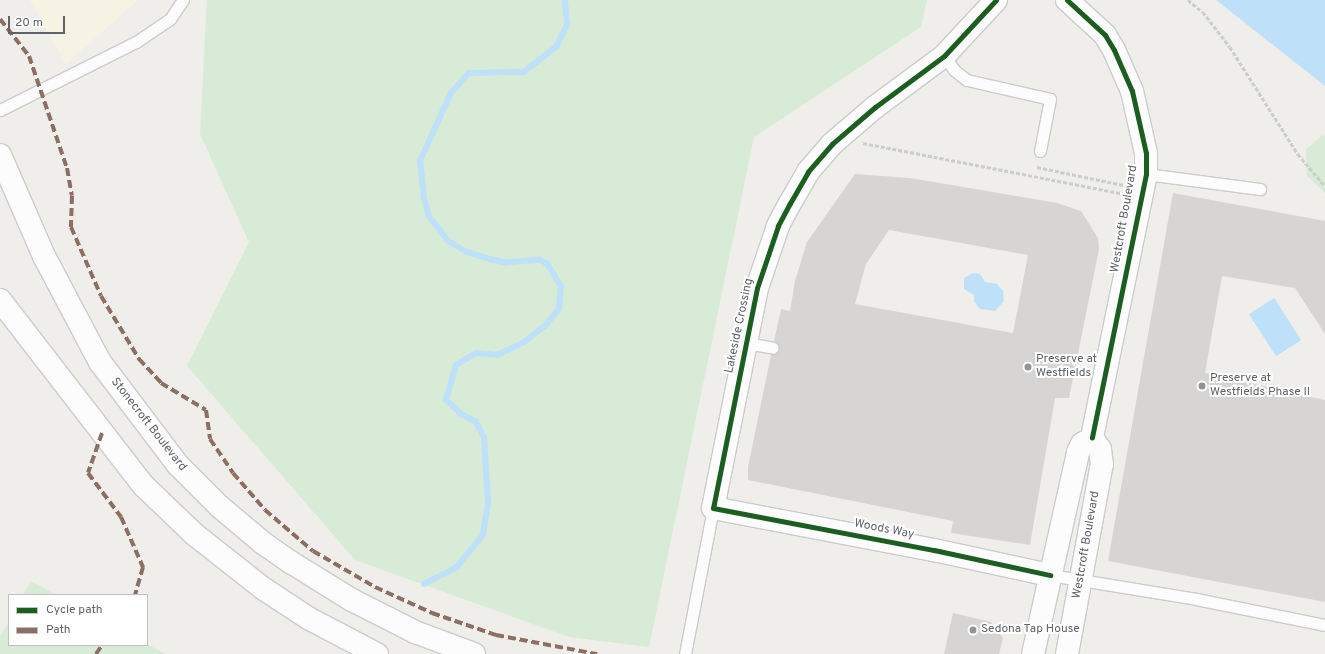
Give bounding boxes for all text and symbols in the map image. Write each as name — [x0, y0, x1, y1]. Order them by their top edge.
scale bar — [10, 8, 67, 34]
text: 20 m — [15, 15, 43, 31]
street label: Westcroft Boulevard — [1108, 164, 1142, 274]
street label: Lakeside Crossing — [723, 277, 757, 375]
place label: Preserve at Westfields — [1036, 353, 1097, 381]
marker: Preserve at Westfields — [1023, 362, 1033, 372]
place label: Preserve at Westfields Phase II — [1210, 372, 1310, 400]
street label: Stonecroft Boulevard — [107, 375, 189, 475]
marker: Preserve at Westfields Phase II — [1197, 381, 1207, 391]
street label: Westcroft Boulevard — [1070, 490, 1104, 600]
street label: Woods Way — [853, 517, 915, 543]
legend — [8, 594, 148, 646]
text: Cycle path — [46, 602, 103, 618]
text: Path — [46, 622, 71, 638]
place label: Sedona Tap House — [981, 623, 1080, 637]
marker: Sedona Tap House — [968, 625, 978, 635]

